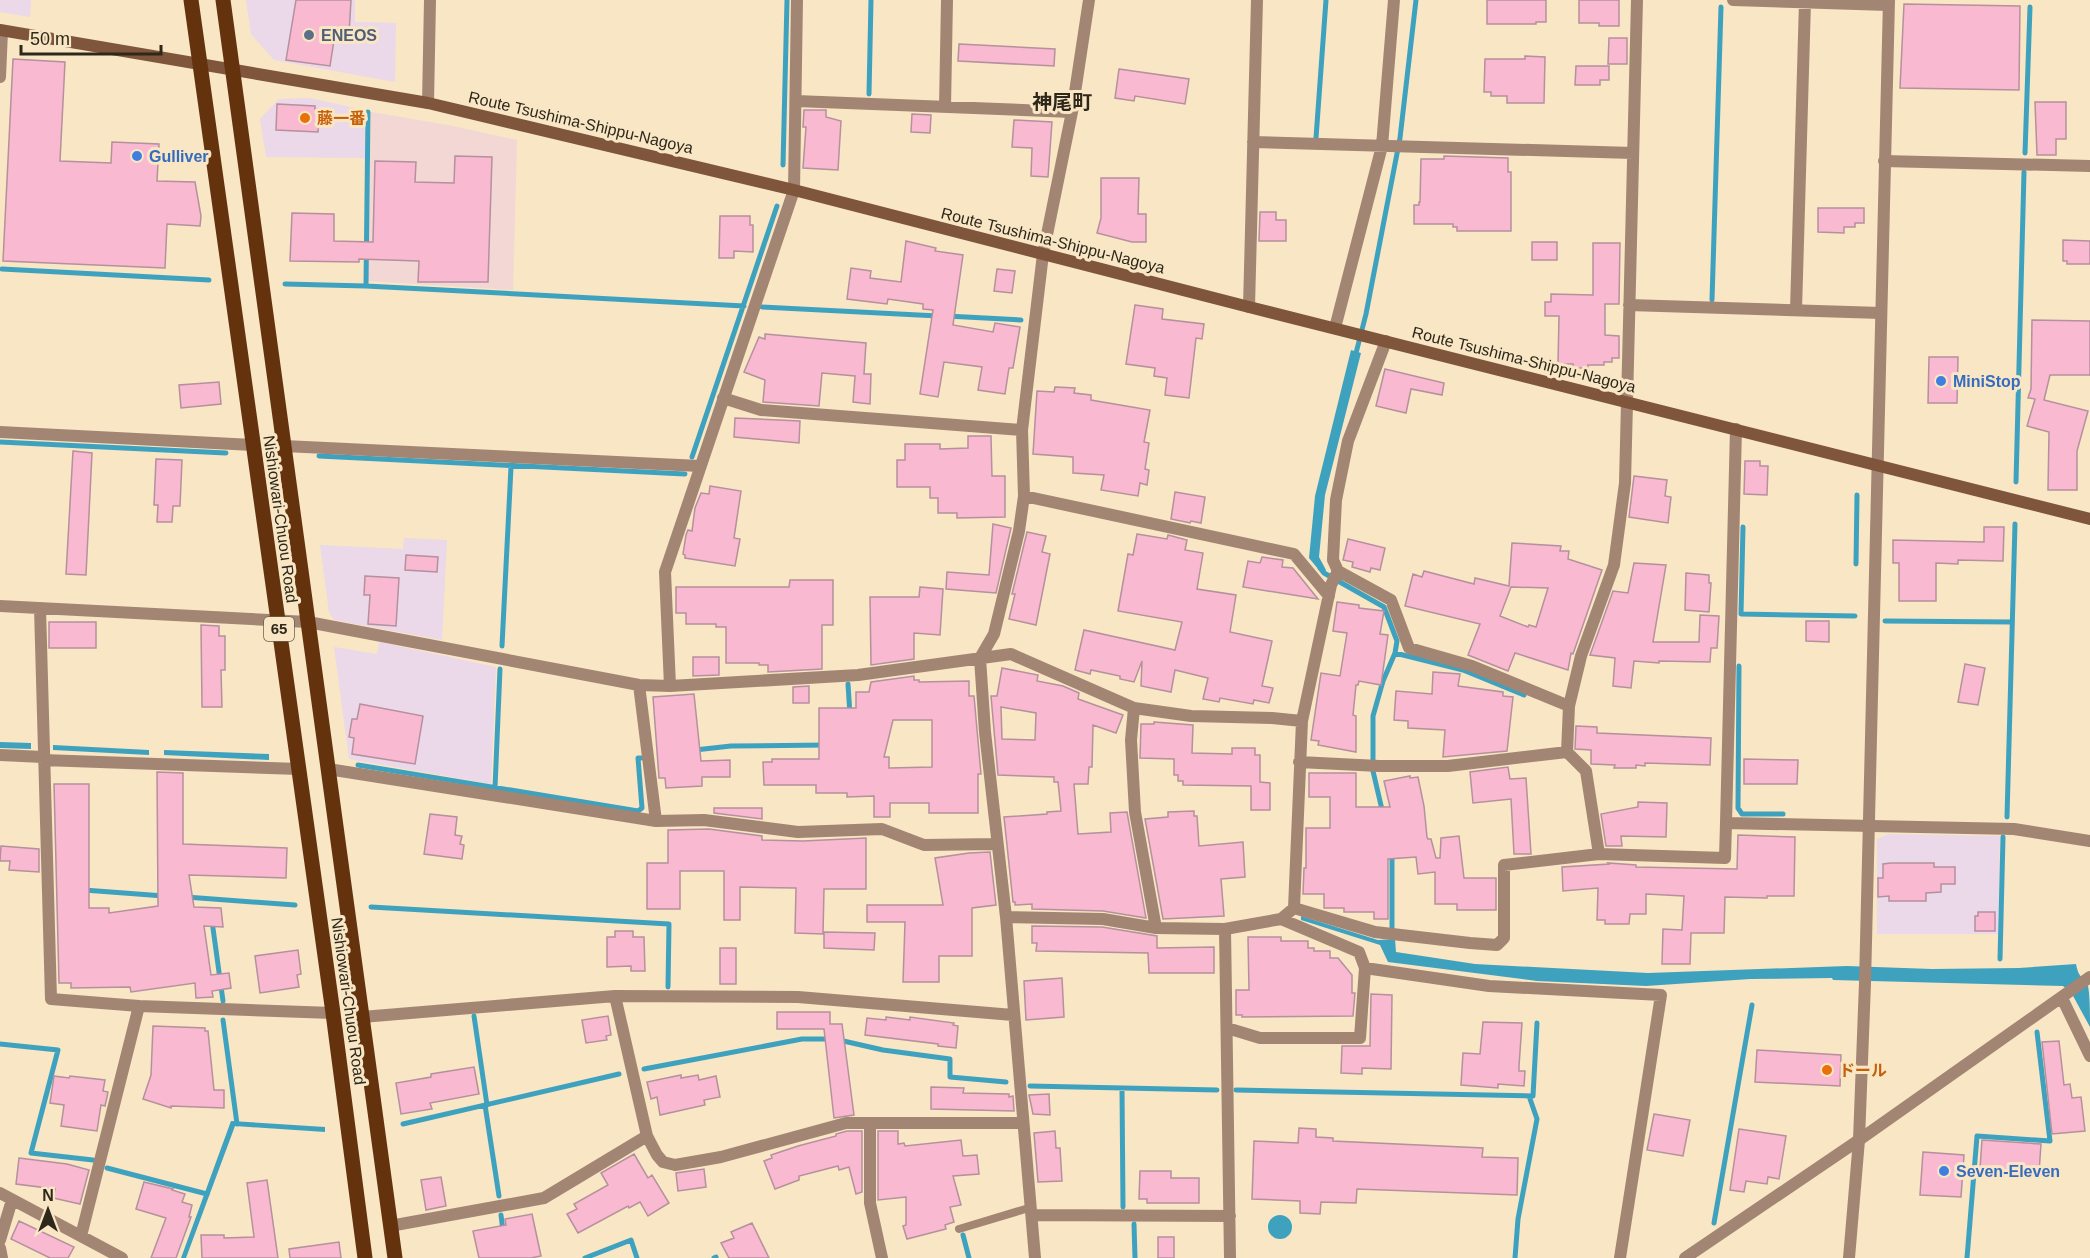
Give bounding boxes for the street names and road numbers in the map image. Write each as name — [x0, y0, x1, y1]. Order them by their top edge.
street label: Route Tsushima-Shippu-Nagoya — [467, 88, 695, 157]
street label: Route Tsushima-Shippu-Nagoya — [939, 204, 1167, 277]
street label: Route Tsushima-Shippu-Nagoya — [1410, 323, 1638, 396]
street label: Nishiowari-Chuou Road — [260, 434, 301, 604]
road number: 65 — [264, 617, 294, 641]
street label: Nishiowari-Chuou Road — [328, 916, 369, 1086]

